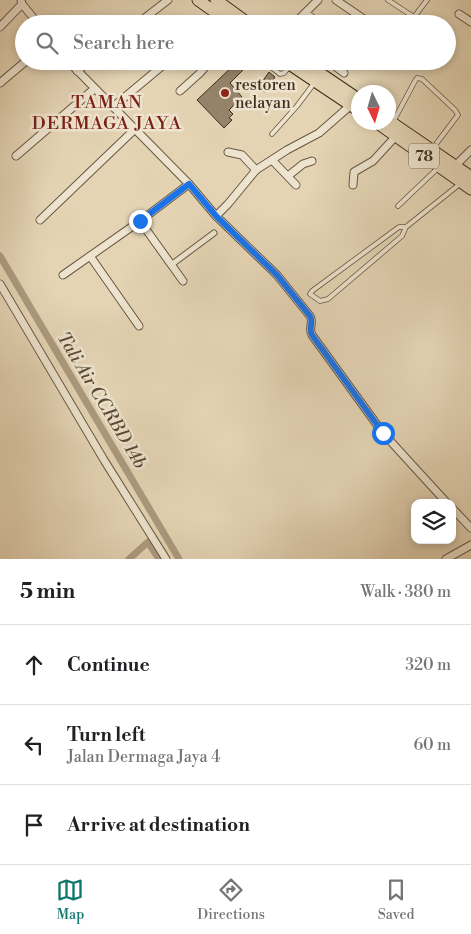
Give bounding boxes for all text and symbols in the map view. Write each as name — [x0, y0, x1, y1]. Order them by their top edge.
search box — [15, 15, 456, 70]
icon: search — [33, 29, 61, 57]
text: Search here — [73, 31, 174, 55]
place label: restoren nelayan — [235, 75, 296, 113]
north arrow — [351, 85, 396, 130]
marker: restoren nelayan — [219, 87, 231, 99]
district label: TAMAN DERMAGA JAYA — [32, 91, 182, 135]
road number: 78 — [409, 144, 439, 168]
route end — [129, 210, 152, 233]
water label: Tali Air CCRBD 14b — [52, 328, 151, 473]
route start — [372, 422, 395, 445]
map controls — [411, 499, 456, 544]
button: layers — [411, 499, 456, 544]
text: 5 min — [20, 579, 75, 605]
text: Walk · 380 m — [361, 582, 451, 602]
icon: ahead — [20, 651, 48, 679]
text: Continue — [67, 653, 150, 677]
text: 320 m — [405, 655, 451, 675]
text: Turn left — [67, 723, 146, 747]
icon: left — [20, 731, 48, 759]
text: 60 m — [413, 735, 451, 755]
text: Jalan Dermaga Jaya 4 — [67, 747, 220, 767]
icon: arrive — [20, 811, 48, 839]
text: Arrive at destination — [67, 813, 250, 837]
tab: Map — [56, 876, 84, 924]
tab: Directions — [197, 876, 265, 924]
tab: Saved — [378, 876, 415, 924]

